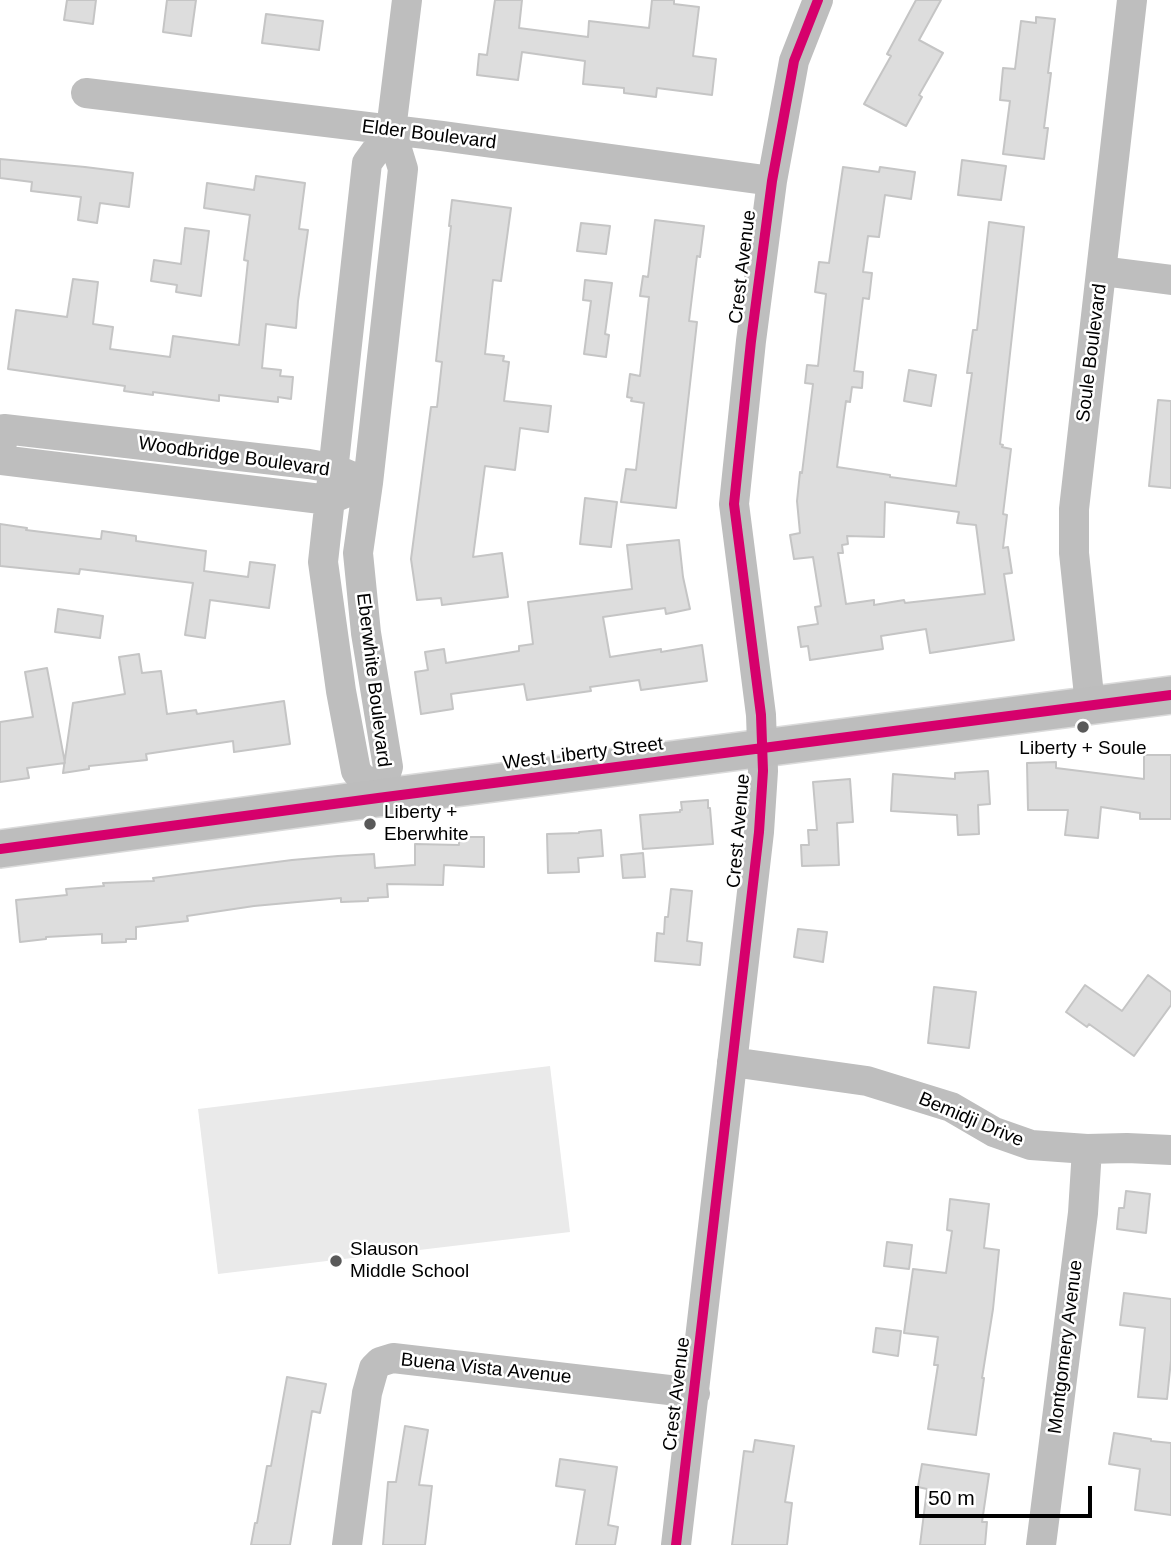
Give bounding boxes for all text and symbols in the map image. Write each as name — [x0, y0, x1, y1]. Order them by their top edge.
street label: Elder Boulevard — [361, 115, 497, 155]
street label: Crest Avenue — [725, 209, 761, 325]
street label: Soule Boulevard — [1072, 282, 1112, 424]
street label: Woodbridge Boulevard — [137, 432, 331, 482]
street label: Eberwhite Boulevard — [351, 592, 395, 768]
marker: Liberty + Soule — [1075, 719, 1091, 735]
street label: West Liberty Street — [502, 733, 664, 775]
place label: Liberty + Soule — [1019, 738, 1147, 760]
street label: Crest Avenue — [723, 773, 755, 889]
place label: Liberty + Eberwhite — [384, 802, 468, 846]
marker: Liberty + Eberwhite — [362, 816, 378, 832]
street label: Bemidji Drive — [915, 1088, 1027, 1152]
place label: Slauson Middle School — [350, 1239, 469, 1283]
marker: Slauson Middle School — [328, 1253, 344, 1269]
street label: Montgomery Avenue — [1044, 1259, 1088, 1435]
street label: Crest Avenue — [659, 1336, 695, 1452]
street label: Buena Vista Avenue — [400, 1349, 572, 1389]
scale bar — [919, 1472, 1096, 1516]
text: 50 m — [928, 1486, 975, 1509]

